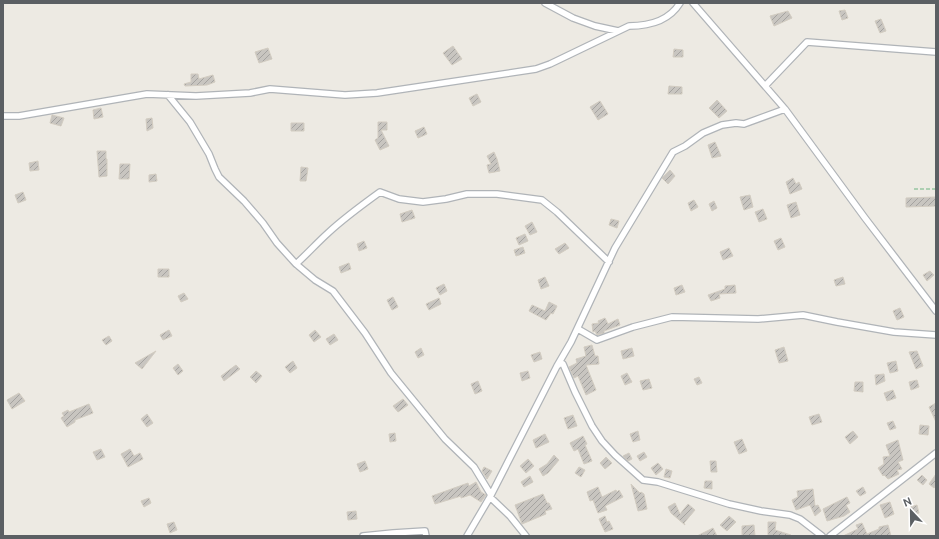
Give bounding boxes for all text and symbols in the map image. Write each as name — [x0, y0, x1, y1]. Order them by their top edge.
north arrow — [891, 491, 931, 531]
text: N — [901, 495, 913, 509]

